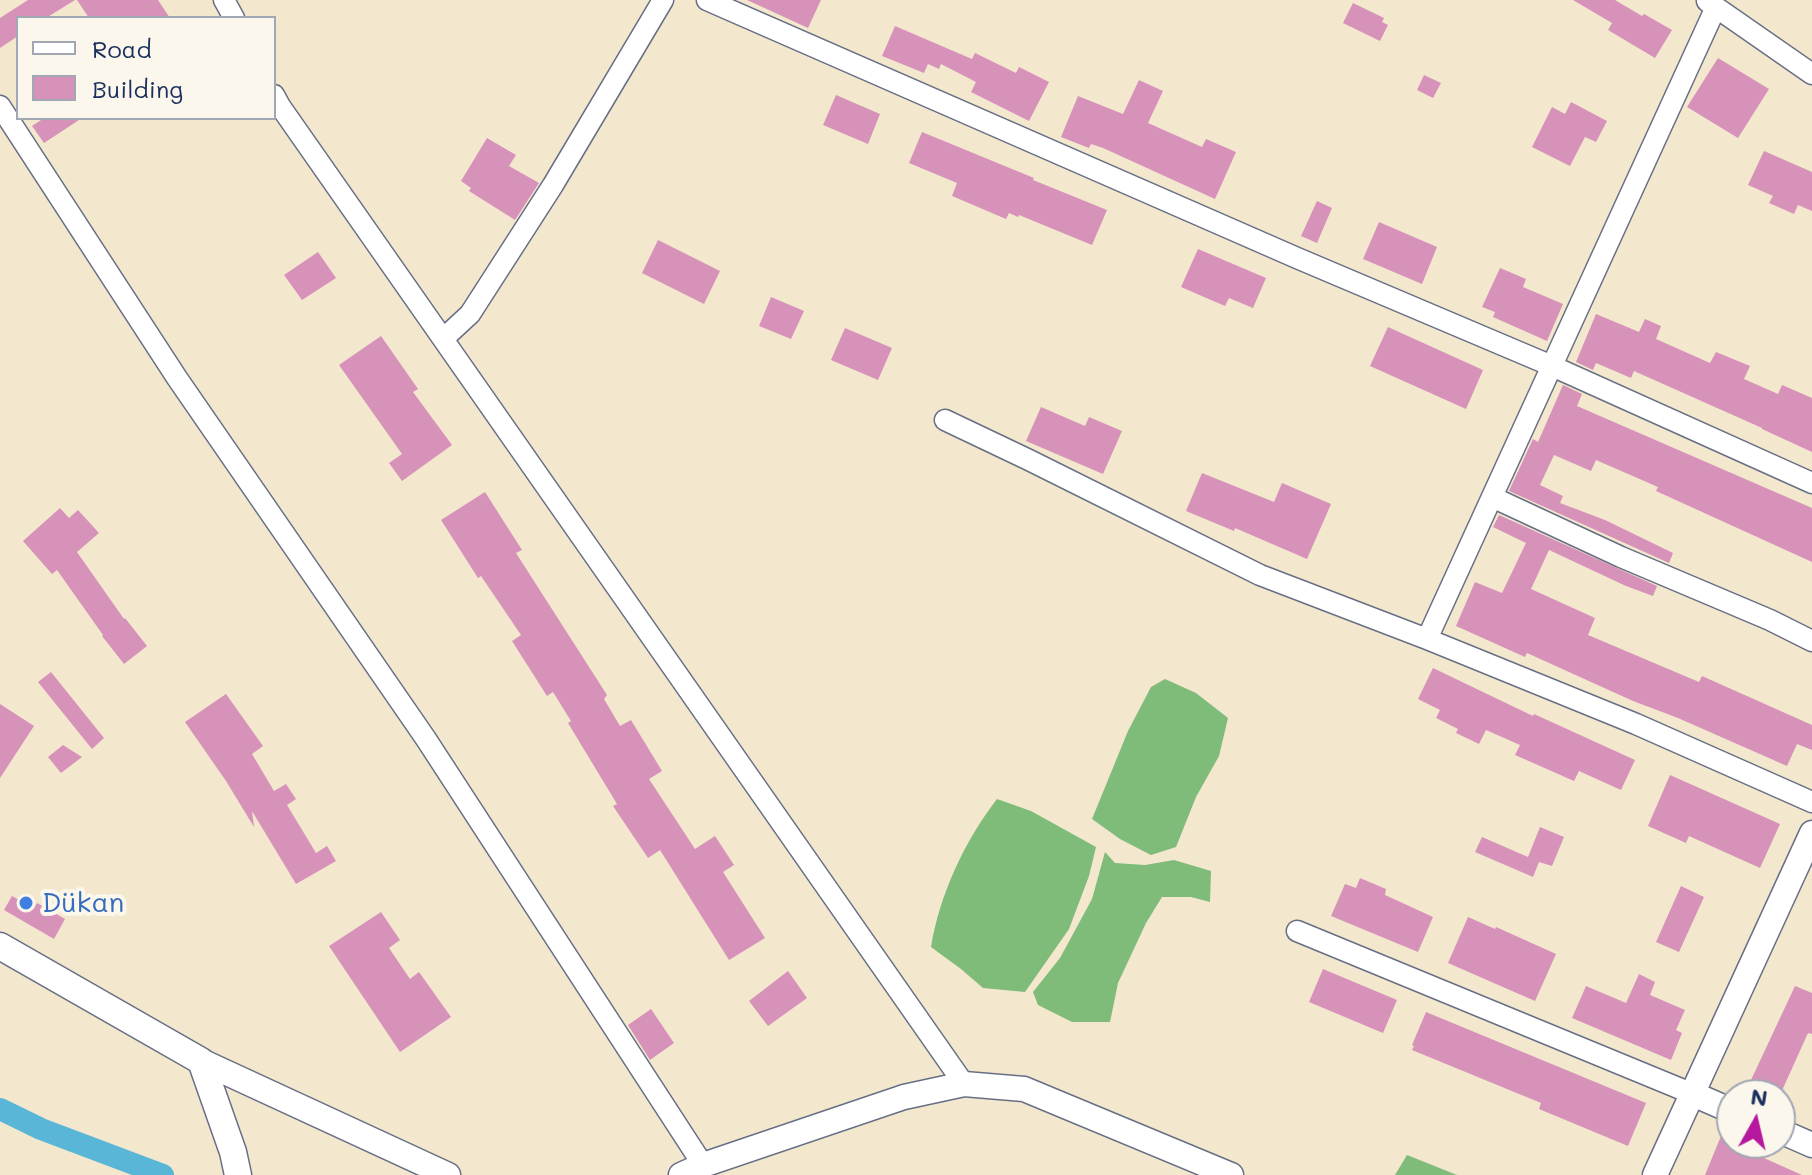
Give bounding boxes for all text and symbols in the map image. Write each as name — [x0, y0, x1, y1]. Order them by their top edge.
legend — [16, 16, 276, 120]
text: Road — [92, 33, 152, 64]
text: Building — [92, 73, 183, 104]
place label: Dükan — [42, 886, 124, 920]
marker: Dükan — [17, 894, 35, 912]
north arrow — [1716, 1079, 1796, 1159]
text: N — [1749, 1081, 1769, 1112]

